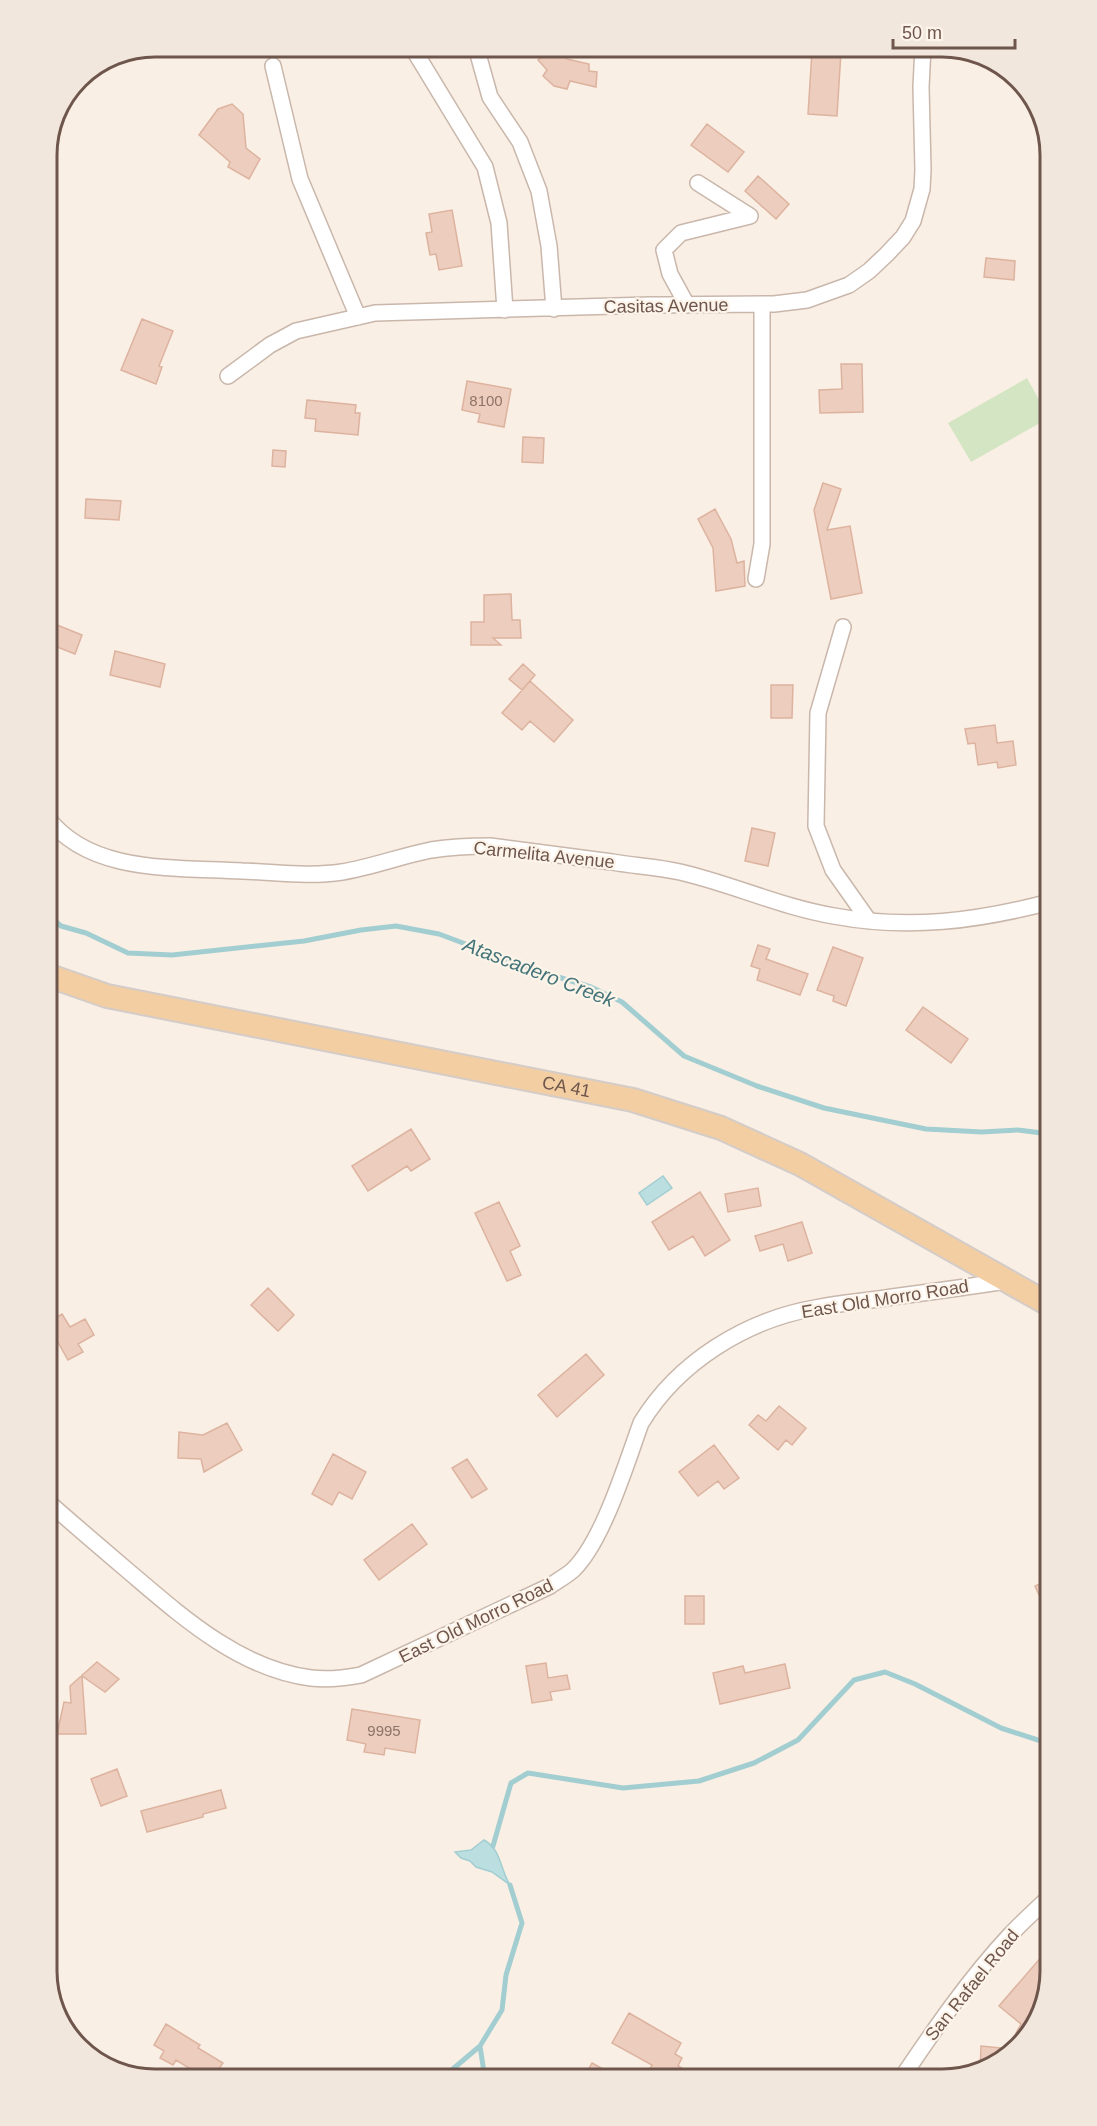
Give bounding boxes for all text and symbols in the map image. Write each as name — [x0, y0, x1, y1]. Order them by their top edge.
scale bar — [893, 12, 1014, 50]
text: 50 m — [902, 23, 942, 43]
street label: Casitas Avenue — [603, 295, 729, 317]
house number: 8100 — [469, 392, 503, 409]
street label: Carmelita Avenue — [472, 838, 616, 872]
water label: Atascadero Creek — [459, 933, 619, 1011]
street label: CA 41 — [541, 1072, 593, 1101]
street label: East Old Morro Road — [800, 1276, 970, 1322]
street label: East Old Morro Road — [396, 1575, 556, 1667]
house number: 9995 — [367, 1722, 401, 1739]
street label: San Rafael Road — [921, 1925, 1023, 2045]

